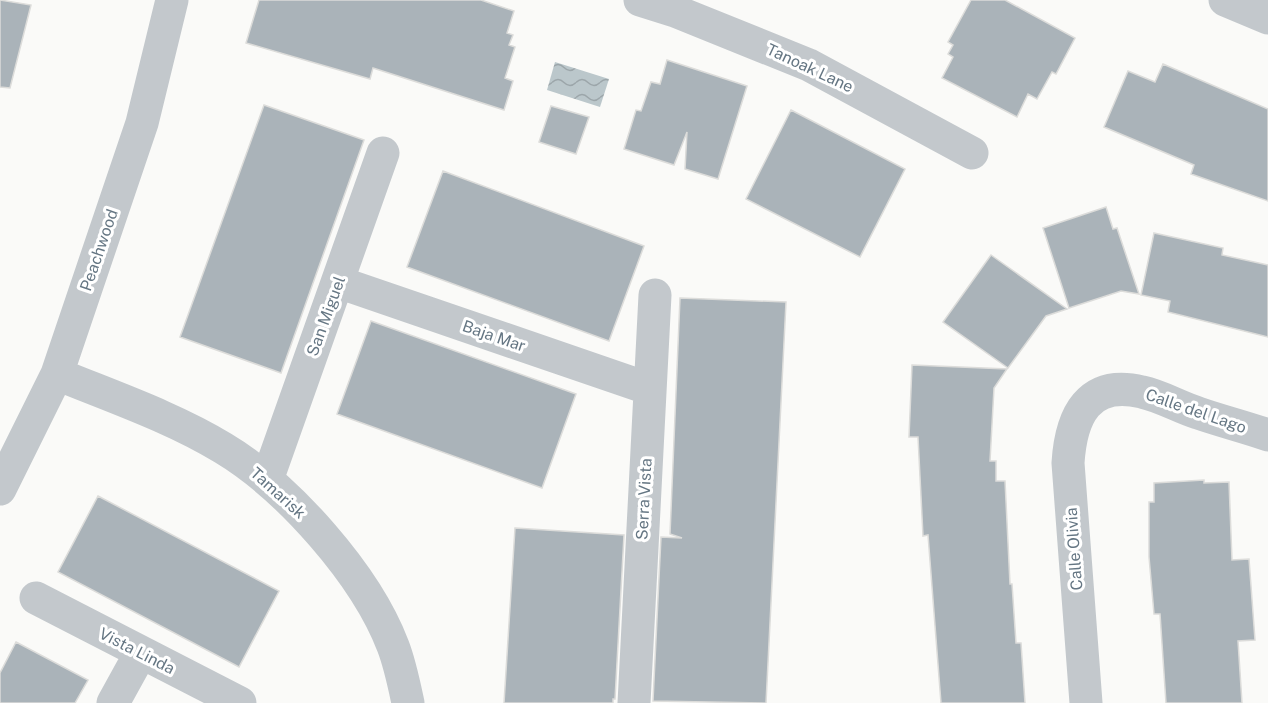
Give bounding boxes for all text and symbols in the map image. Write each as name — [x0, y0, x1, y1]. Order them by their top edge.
street label: Tanoak Lane — [764, 40, 856, 96]
street label: Peachwood — [76, 207, 122, 293]
street label: San Miguel — [303, 273, 349, 359]
street label: Baja Mar — [460, 316, 528, 356]
street label: Calle del Lago — [1143, 385, 1249, 437]
street label: Serra Vista — [632, 458, 656, 540]
street label: Tamarisk — [247, 463, 309, 523]
street label: Calle Olivia — [1062, 507, 1086, 591]
street label: Vista Linda — [96, 624, 178, 678]

